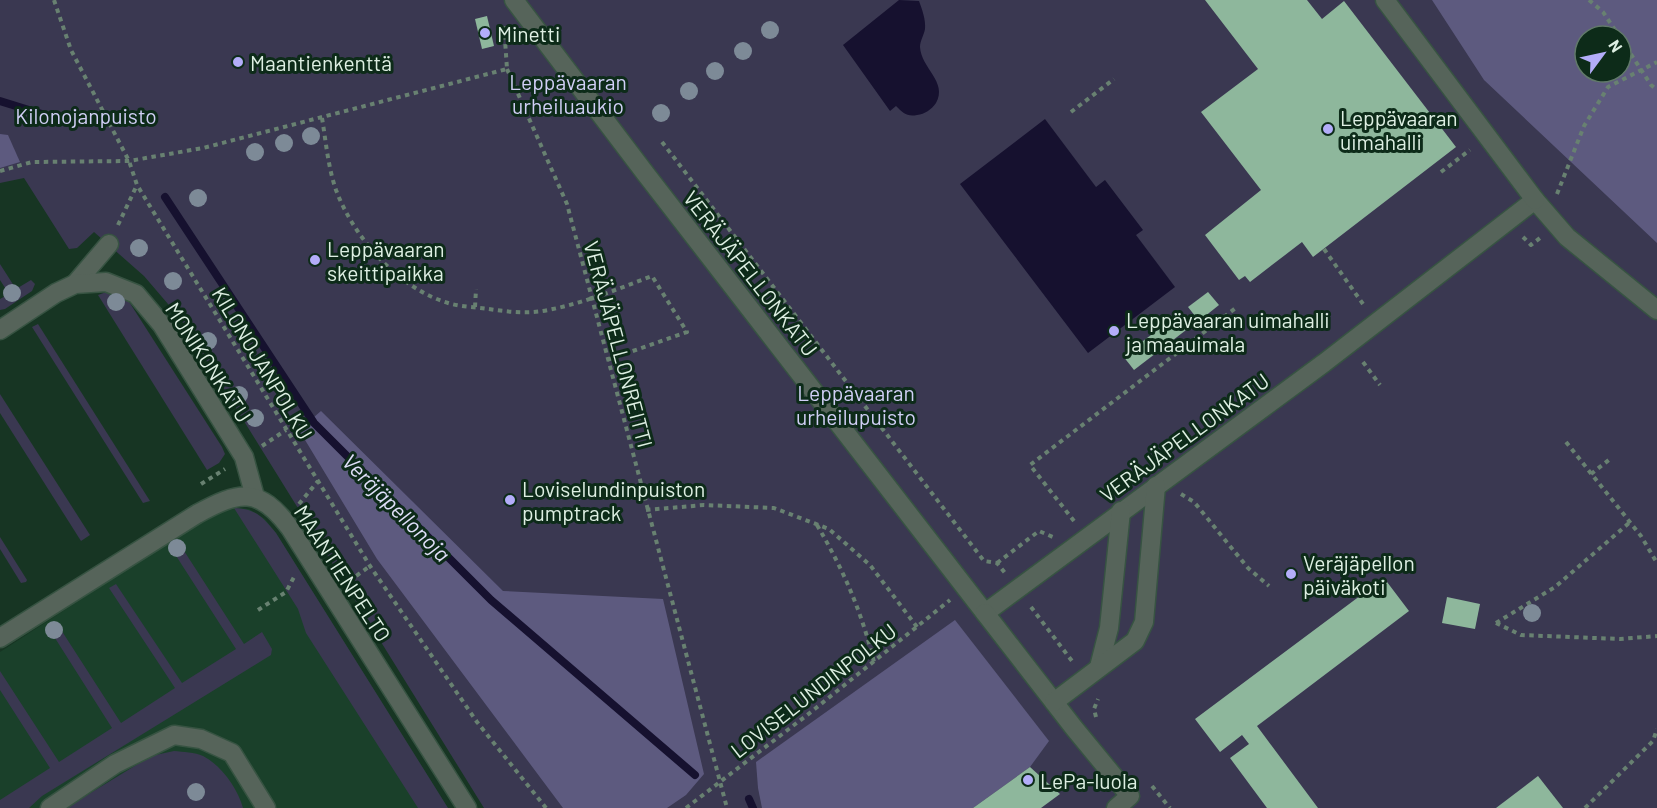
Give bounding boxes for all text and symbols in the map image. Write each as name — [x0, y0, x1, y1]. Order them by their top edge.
place label: Minetti — [497, 21, 560, 46]
north arrow — [1573, 24, 1633, 84]
marker: Minetti — [478, 26, 492, 40]
text: N — [1605, 36, 1627, 55]
place label: Maantienkenttä — [250, 50, 392, 75]
marker: Maantienkenttä — [231, 55, 245, 69]
park label: Leppävaaran urheiluaukio — [509, 69, 627, 118]
park label: Kilonojanpuisto — [15, 103, 157, 128]
place label: Leppävaaran uimahalli — [1340, 105, 1458, 154]
marker: Leppävaaran uimahalli — [1321, 122, 1335, 136]
street label: VERÄJÄPELLONKATU — [679, 185, 823, 361]
place label: Leppävaaran skeittipaikka — [327, 236, 445, 285]
street label: VERÄJÄPELLONREITTI — [579, 238, 659, 450]
marker: Leppävaaran skeittipaikka — [308, 253, 322, 267]
street label: KILONOJANPOLKU — [208, 282, 318, 444]
street label: MONIKONKATU — [161, 297, 257, 427]
place label: Leppävaaran uimahalli ja maauimala — [1125, 307, 1330, 356]
marker: Leppävaaran uimahalli ja maauimala — [1107, 324, 1121, 338]
street label: VERÄJÄPELLONKATU — [1095, 367, 1273, 507]
park label: Leppävaaran urheilupuisto — [796, 380, 916, 429]
water label: Veräjäpellonoja — [338, 448, 456, 566]
place label: Loviselundinpuiston pumptrack — [522, 476, 705, 525]
marker: Loviselundinpuiston pumptrack — [503, 493, 517, 507]
street label: MAANTIENPELTO — [290, 500, 396, 646]
place label: Veräjäpellon päiväkoti — [1303, 550, 1415, 599]
marker: Veräjäpellon päiväkoti — [1284, 567, 1298, 581]
street label: LOVISELUNDINPOLKU — [725, 618, 901, 762]
place label: LePa-luola — [1040, 768, 1138, 793]
marker: LePa-luola — [1021, 773, 1035, 787]

